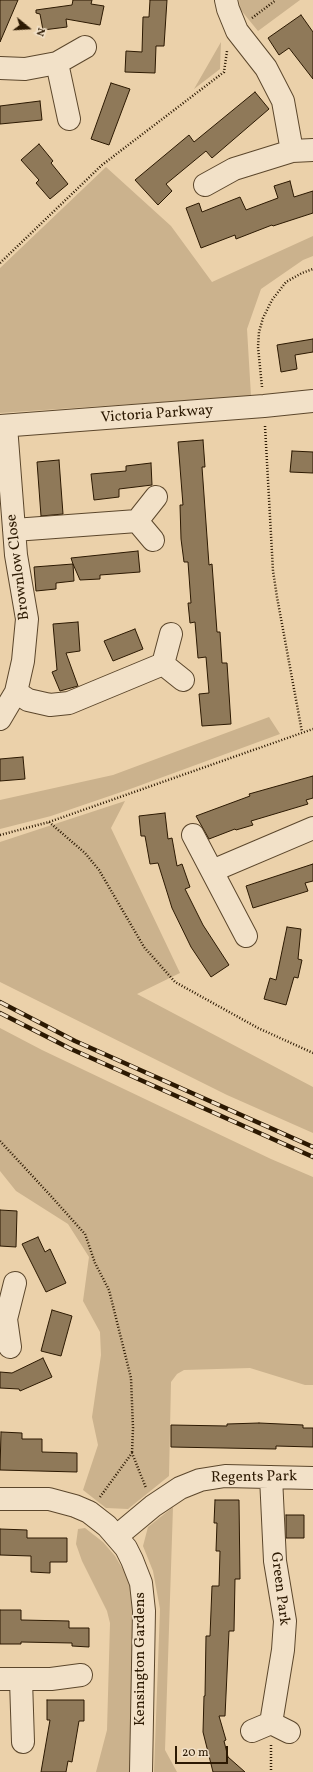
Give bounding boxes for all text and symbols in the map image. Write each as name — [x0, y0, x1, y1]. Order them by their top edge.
north arrow — [8, 8, 48, 48]
text: N — [32, 26, 48, 38]
street label: Victoria Parkway — [100, 402, 214, 428]
street label: Brownlow Close — [4, 513, 34, 621]
street label: Regents Park — [211, 1468, 297, 1488]
street label: Green Park — [266, 1551, 292, 1627]
street label: Kensington Gardens — [132, 1592, 150, 1726]
scale bar — [177, 1738, 230, 1764]
text: 20 m — [182, 1745, 209, 1761]

